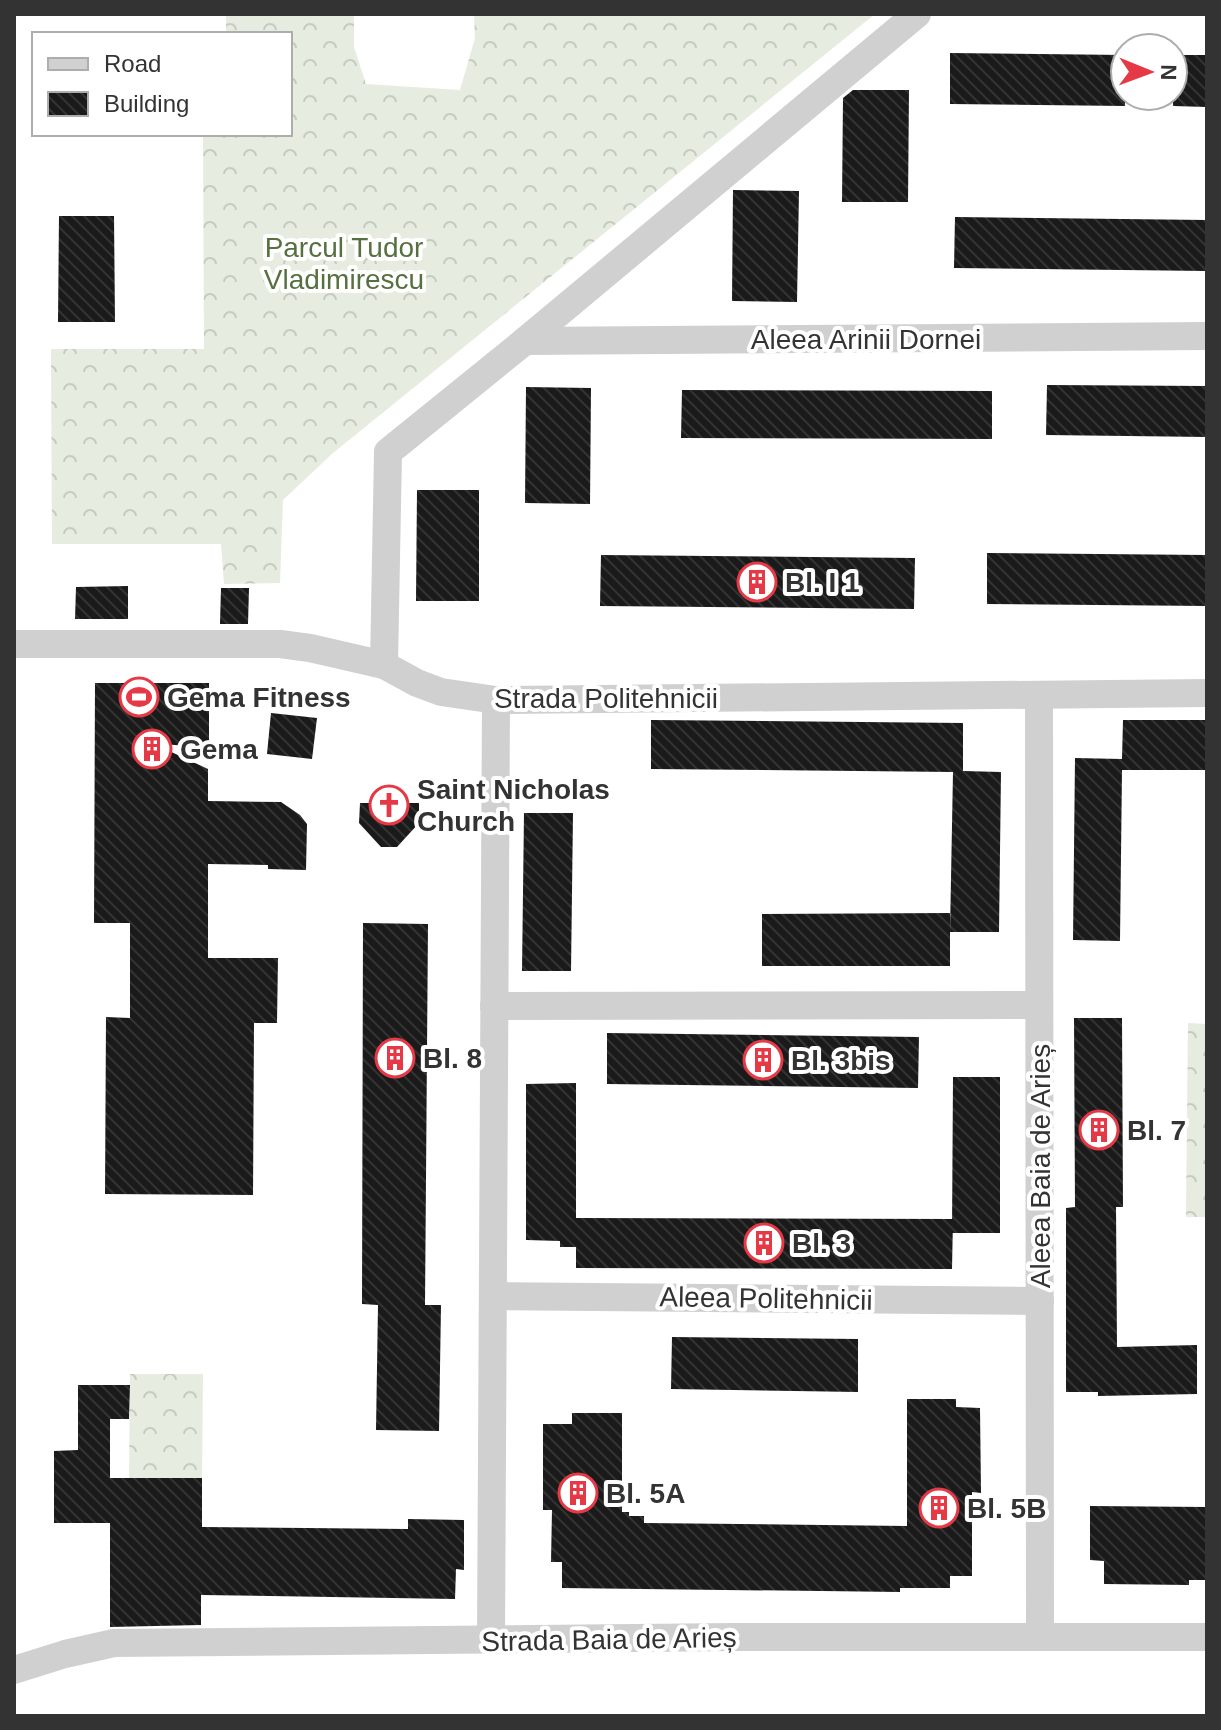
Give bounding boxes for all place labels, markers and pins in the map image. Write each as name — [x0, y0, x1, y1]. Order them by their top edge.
building icon: Bl. I 1 — [736, 561, 778, 603]
place label: Bl. I 1 — [785, 567, 860, 598]
sports icon: Gema Fitness — [118, 676, 160, 718]
place label: Gema Fitness — [167, 682, 351, 713]
building icon: Gema — [131, 728, 173, 770]
place label: Gema — [180, 734, 258, 765]
place label: Saint Nicholas Church — [417, 774, 610, 837]
church icon: Saint Nicholas Church — [368, 784, 410, 826]
building icon: Bl. 8 — [374, 1037, 416, 1079]
building icon: Bl. 3bis — [742, 1039, 784, 1081]
place label: Bl. 8 — [423, 1043, 482, 1074]
place label: Bl. 3bis — [791, 1045, 891, 1076]
building icon: Bl. 7 — [1078, 1109, 1120, 1151]
place label: Bl. 7 — [1127, 1115, 1186, 1146]
building icon: Bl. 3 — [743, 1222, 785, 1264]
place label: Bl. 3 — [792, 1228, 851, 1259]
building icon: Bl. 5A — [557, 1472, 599, 1514]
place label: Bl. 5A — [606, 1478, 685, 1509]
building icon: Bl. 5B — [918, 1487, 960, 1529]
place label: Bl. 5B — [967, 1493, 1046, 1524]

